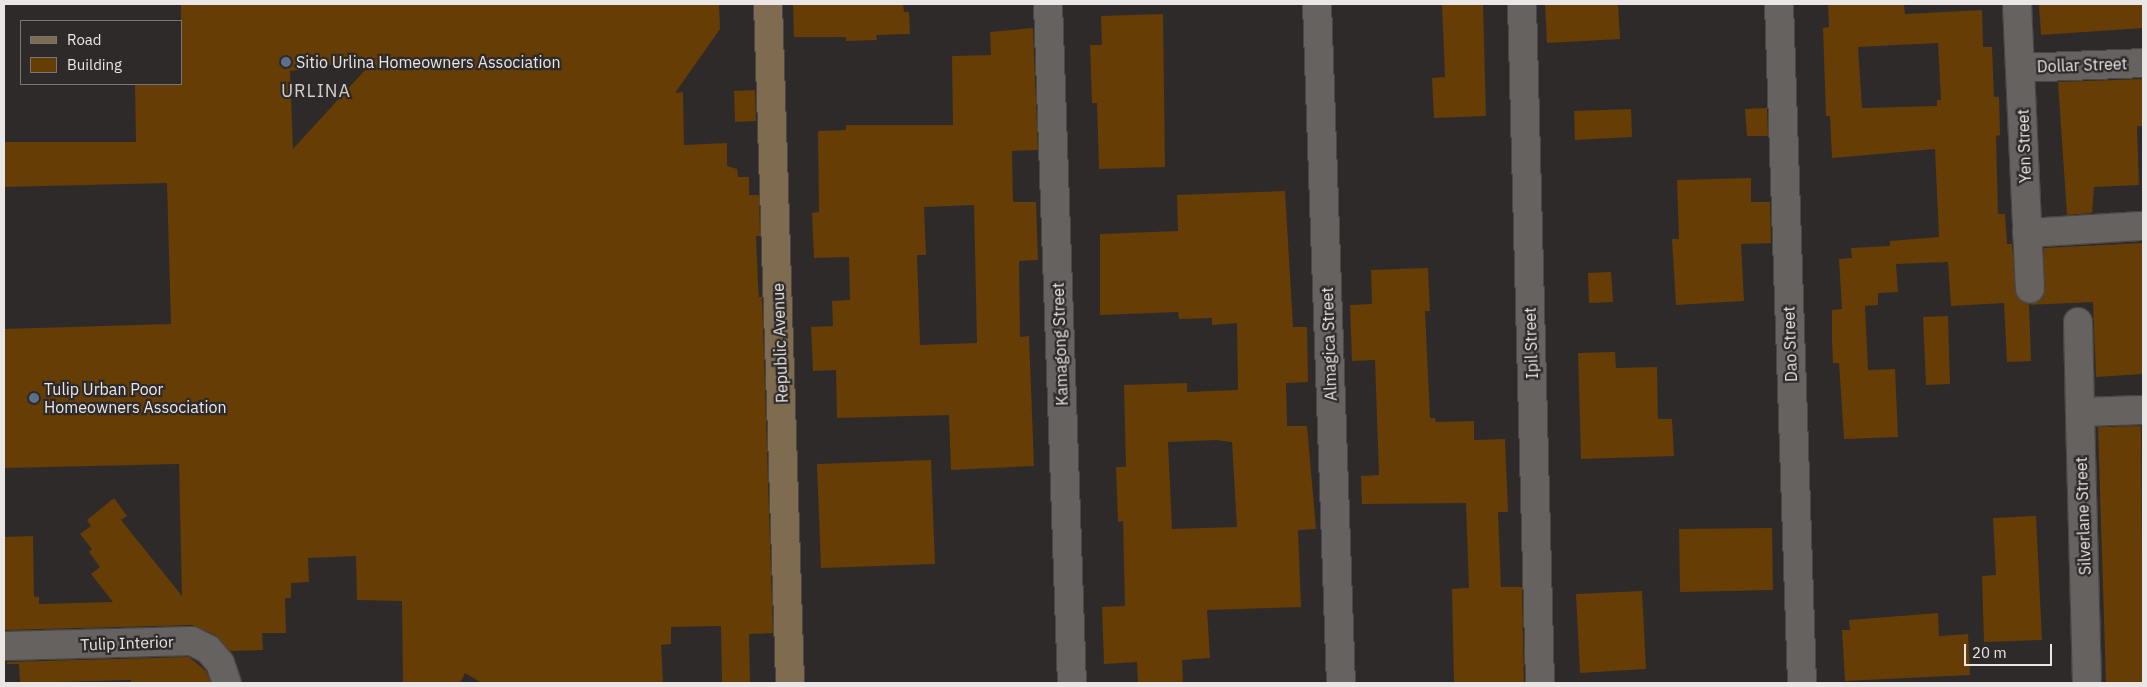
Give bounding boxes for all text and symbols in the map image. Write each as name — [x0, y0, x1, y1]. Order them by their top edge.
legend — [20, 20, 182, 85]
text: Road — [67, 30, 102, 49]
place label: Sitio Urlina Homeowners Association — [296, 52, 561, 72]
street label: Dollar Street — [2036, 54, 2128, 76]
text: Building — [67, 55, 122, 74]
marker: Sitio Urlina Homeowners Association — [280, 56, 292, 68]
district label: URLINA — [280, 80, 352, 102]
street label: Yen Street — [2013, 109, 2035, 183]
street label: Kamagong Street — [1048, 282, 1072, 406]
street label: Republic Avenue — [768, 283, 792, 403]
street label: Almagica Street — [1317, 287, 1341, 401]
street label: Dao Street — [1779, 306, 1801, 382]
street label: Ipil Street — [1520, 307, 1542, 379]
place label: Tulip Urban Poor Homeowners Association — [44, 379, 226, 417]
marker: Tulip Urban Poor Homeowners Association — [28, 392, 40, 404]
street label: Silverlane Street — [2071, 457, 2095, 575]
street label: Tulip Interior — [80, 632, 174, 654]
scale bar — [1967, 634, 2054, 666]
text: 20 m — [1972, 643, 2007, 662]

